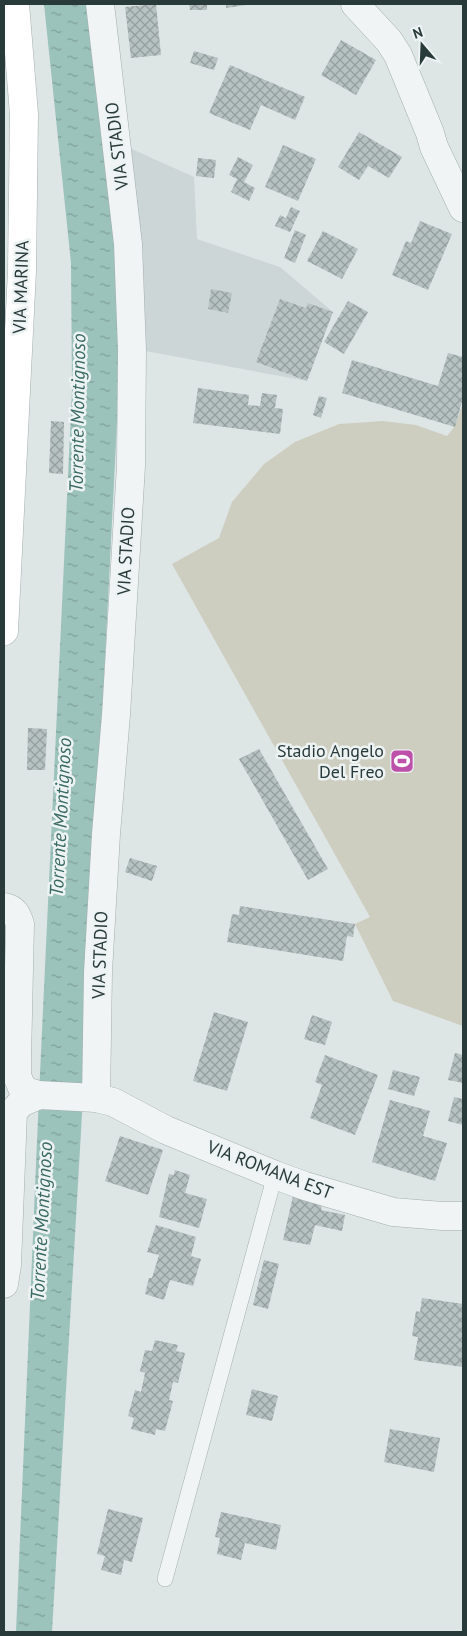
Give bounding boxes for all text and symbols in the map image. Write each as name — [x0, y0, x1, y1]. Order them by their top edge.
north arrow — [397, 20, 447, 70]
text: N — [410, 23, 425, 43]
street label: VIA STADIO — [100, 101, 133, 192]
street label: VIA MARINA — [7, 239, 34, 335]
water label: Torrente Montignoso — [64, 333, 90, 493]
street label: VIA STADIO — [112, 506, 139, 597]
water label: Torrente Montignoso — [44, 737, 76, 897]
place label: Stadio Angelo Del Freo — [277, 739, 384, 783]
sports icon: Stadio Angelo Del Freo — [389, 748, 415, 774]
street label: VIA STADIO — [86, 910, 113, 1000]
street label: VIA ROMANA EST — [203, 1135, 336, 1204]
water label: Torrente Montignoso — [25, 1141, 57, 1301]

